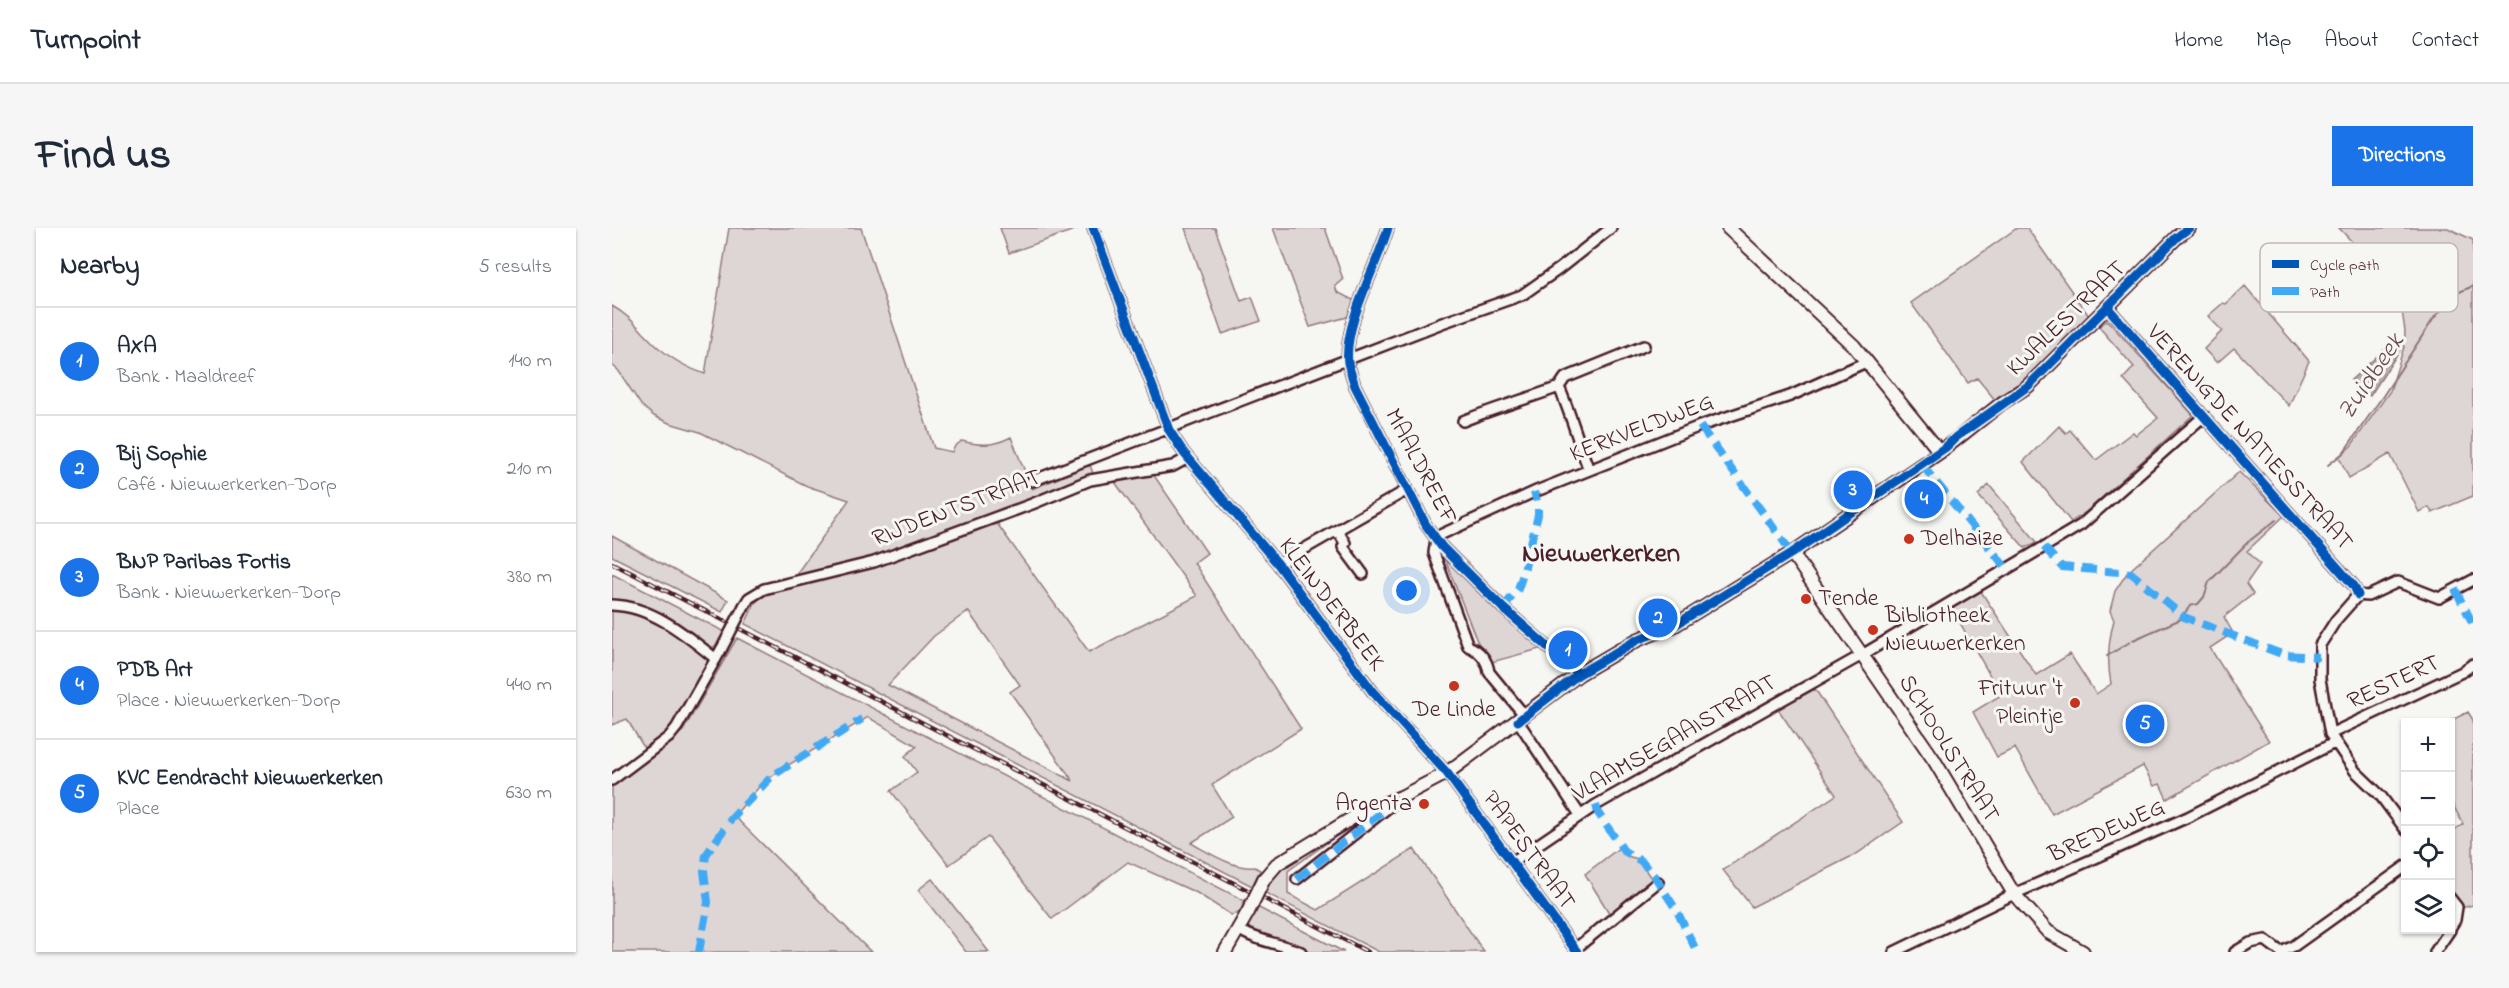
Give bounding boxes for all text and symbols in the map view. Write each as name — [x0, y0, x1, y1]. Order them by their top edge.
text: Turnpoint — [30, 21, 141, 62]
text: Home — [2174, 26, 2223, 56]
text: Map — [2256, 26, 2291, 56]
text: About — [2324, 26, 2378, 56]
text: Contact — [2411, 26, 2479, 56]
text: Find us — [36, 126, 171, 187]
button: Directions — [2332, 126, 2473, 186]
legend — [2260, 243, 2458, 312]
text: Nearby — [60, 248, 139, 286]
text: 5 results — [479, 253, 552, 282]
street label: KWALESTRAAT — [1999, 253, 2135, 385]
text: Cycle path — [2310, 254, 2379, 278]
text: Path — [2310, 281, 2340, 305]
street label: VERENIGDE NATIESSTRAAT — [2137, 316, 2361, 559]
water label: Zuidbeek — [2329, 325, 2416, 428]
text: AXA — [117, 331, 157, 363]
text: 1 — [76, 347, 83, 376]
text: 140 m — [508, 347, 552, 376]
text: Bank · Maaldreef — [117, 363, 256, 392]
street label: KERKVELDWEG — [1565, 385, 1719, 473]
street label: MAALDREEF — [1375, 403, 1465, 532]
text: Bij Sophie — [117, 439, 207, 471]
text: 2 — [75, 455, 84, 484]
text: 210 m — [507, 455, 552, 484]
street label: RIJDENTSTRAAT — [867, 461, 1047, 557]
pin: 3 — [1834, 468, 1872, 512]
text: Café · Nieuwerkerken-Dorp — [117, 471, 337, 500]
pin: 4 — [1904, 476, 1944, 522]
place label: Delhaize — [1920, 522, 2003, 557]
street label: KLEINDERBEEK — [1269, 531, 1393, 679]
marker: Delhaize — [1902, 532, 1916, 546]
district label: Nieuwerkerken — [1522, 535, 1680, 574]
text: BNP Paribas Fortis — [117, 547, 291, 579]
text: 3 — [75, 563, 84, 592]
text: 380 m — [507, 563, 552, 592]
your location — [1392, 576, 1421, 605]
text: Bank · Nieuwerkerken-Dorp — [117, 579, 341, 608]
place label: Tende — [1818, 582, 1879, 617]
marker: Tende — [1799, 592, 1813, 606]
pin: 2 — [1638, 596, 1678, 640]
place label: Bibliotheek Nieuwerkerken — [1884, 599, 2026, 662]
marker: Bibliotheek Nieuwerkerken — [1866, 623, 1880, 637]
pin: 1 — [1548, 628, 1588, 672]
street label: RESTERT — [2342, 646, 2446, 720]
text: PDB Art — [117, 655, 193, 687]
street label: VLAAMSEGAAISTRAAT — [1566, 666, 1784, 812]
street label: SCHOOLSTRAAT — [1888, 668, 2008, 830]
text: 4 — [75, 671, 84, 700]
text: 440 m — [506, 671, 552, 700]
place label: Frituur 't Pleintje — [1977, 672, 2063, 735]
marker: De Linde — [1447, 679, 1461, 693]
text: Place · Nieuwerkerken-Dorp — [117, 687, 341, 716]
place label: De Linde — [1411, 693, 1496, 728]
marker: Frituur 't Pleintje — [2068, 696, 2082, 710]
pin: 5 — [2126, 702, 2164, 746]
map controls — [2401, 718, 2455, 934]
button: + — [2401, 718, 2455, 772]
text: KVC Eendracht Nieuwerkerken — [117, 763, 383, 795]
button: − — [2401, 772, 2455, 826]
text: 5 — [74, 779, 85, 808]
text: 630 m — [506, 779, 552, 808]
street label: PAPESTRAAT — [1473, 784, 1583, 918]
place label: Argenta — [1335, 787, 1412, 822]
street label: BREDEWEG — [2042, 791, 2171, 874]
text: Place — [117, 795, 159, 824]
marker: Argenta — [1417, 797, 1431, 811]
button: locate — [2401, 826, 2455, 880]
button: layers — [2401, 880, 2455, 934]

